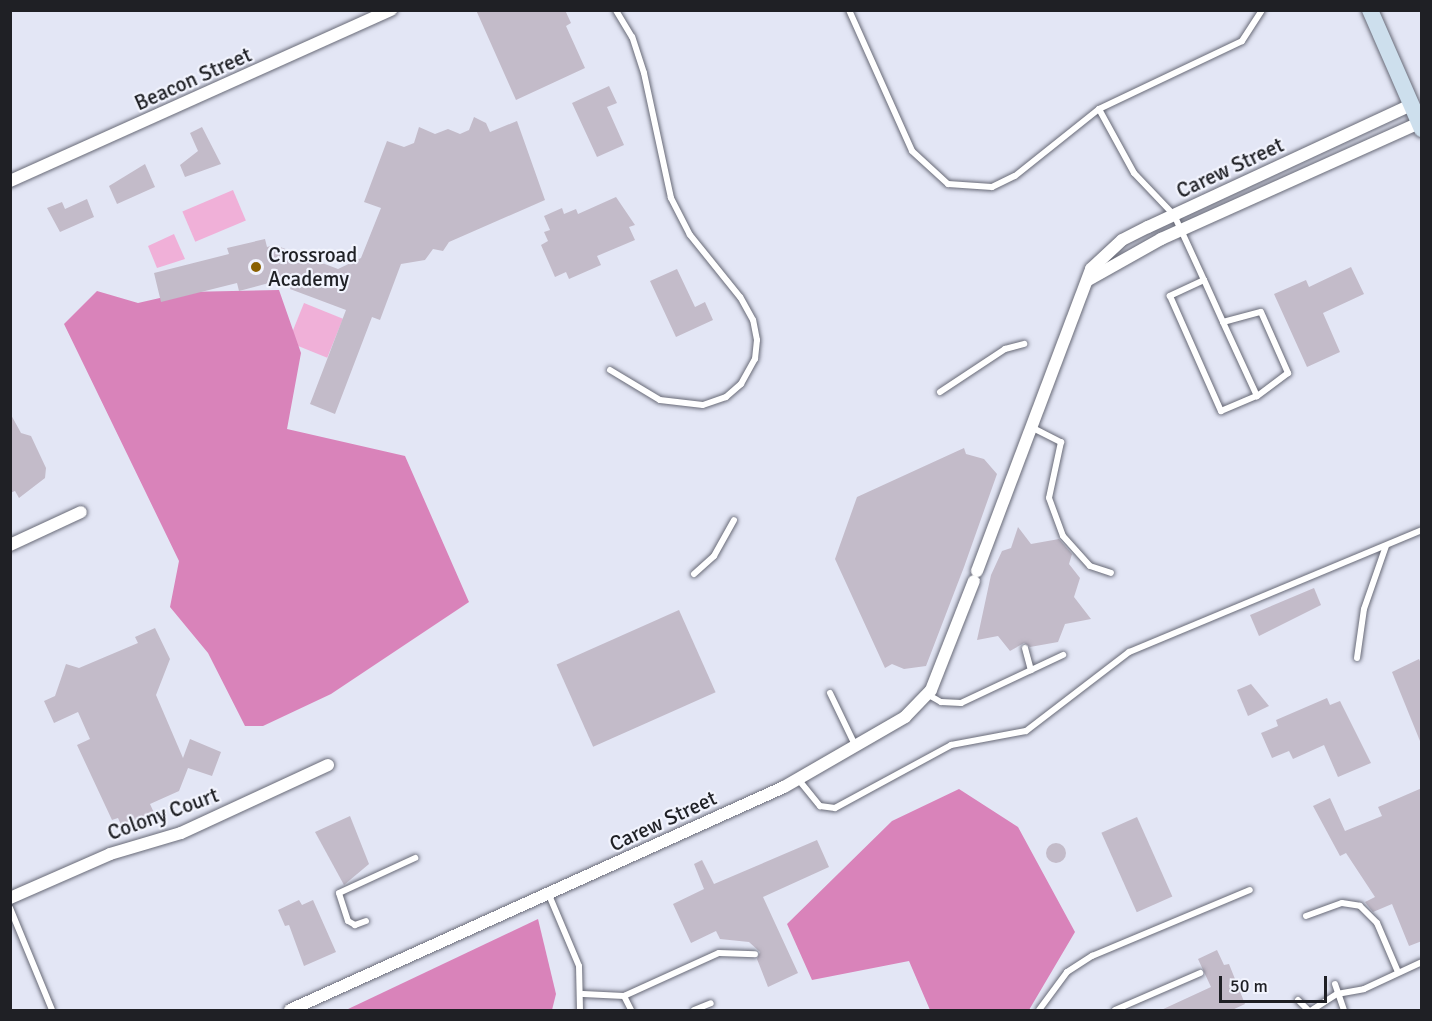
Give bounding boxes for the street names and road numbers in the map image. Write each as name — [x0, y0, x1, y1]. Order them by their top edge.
street label: Beacon Street — [131, 42, 255, 116]
street label: Carew Street — [1172, 132, 1288, 204]
street label: Colony Court — [104, 782, 222, 846]
street label: Carew Street — [605, 785, 721, 857]

